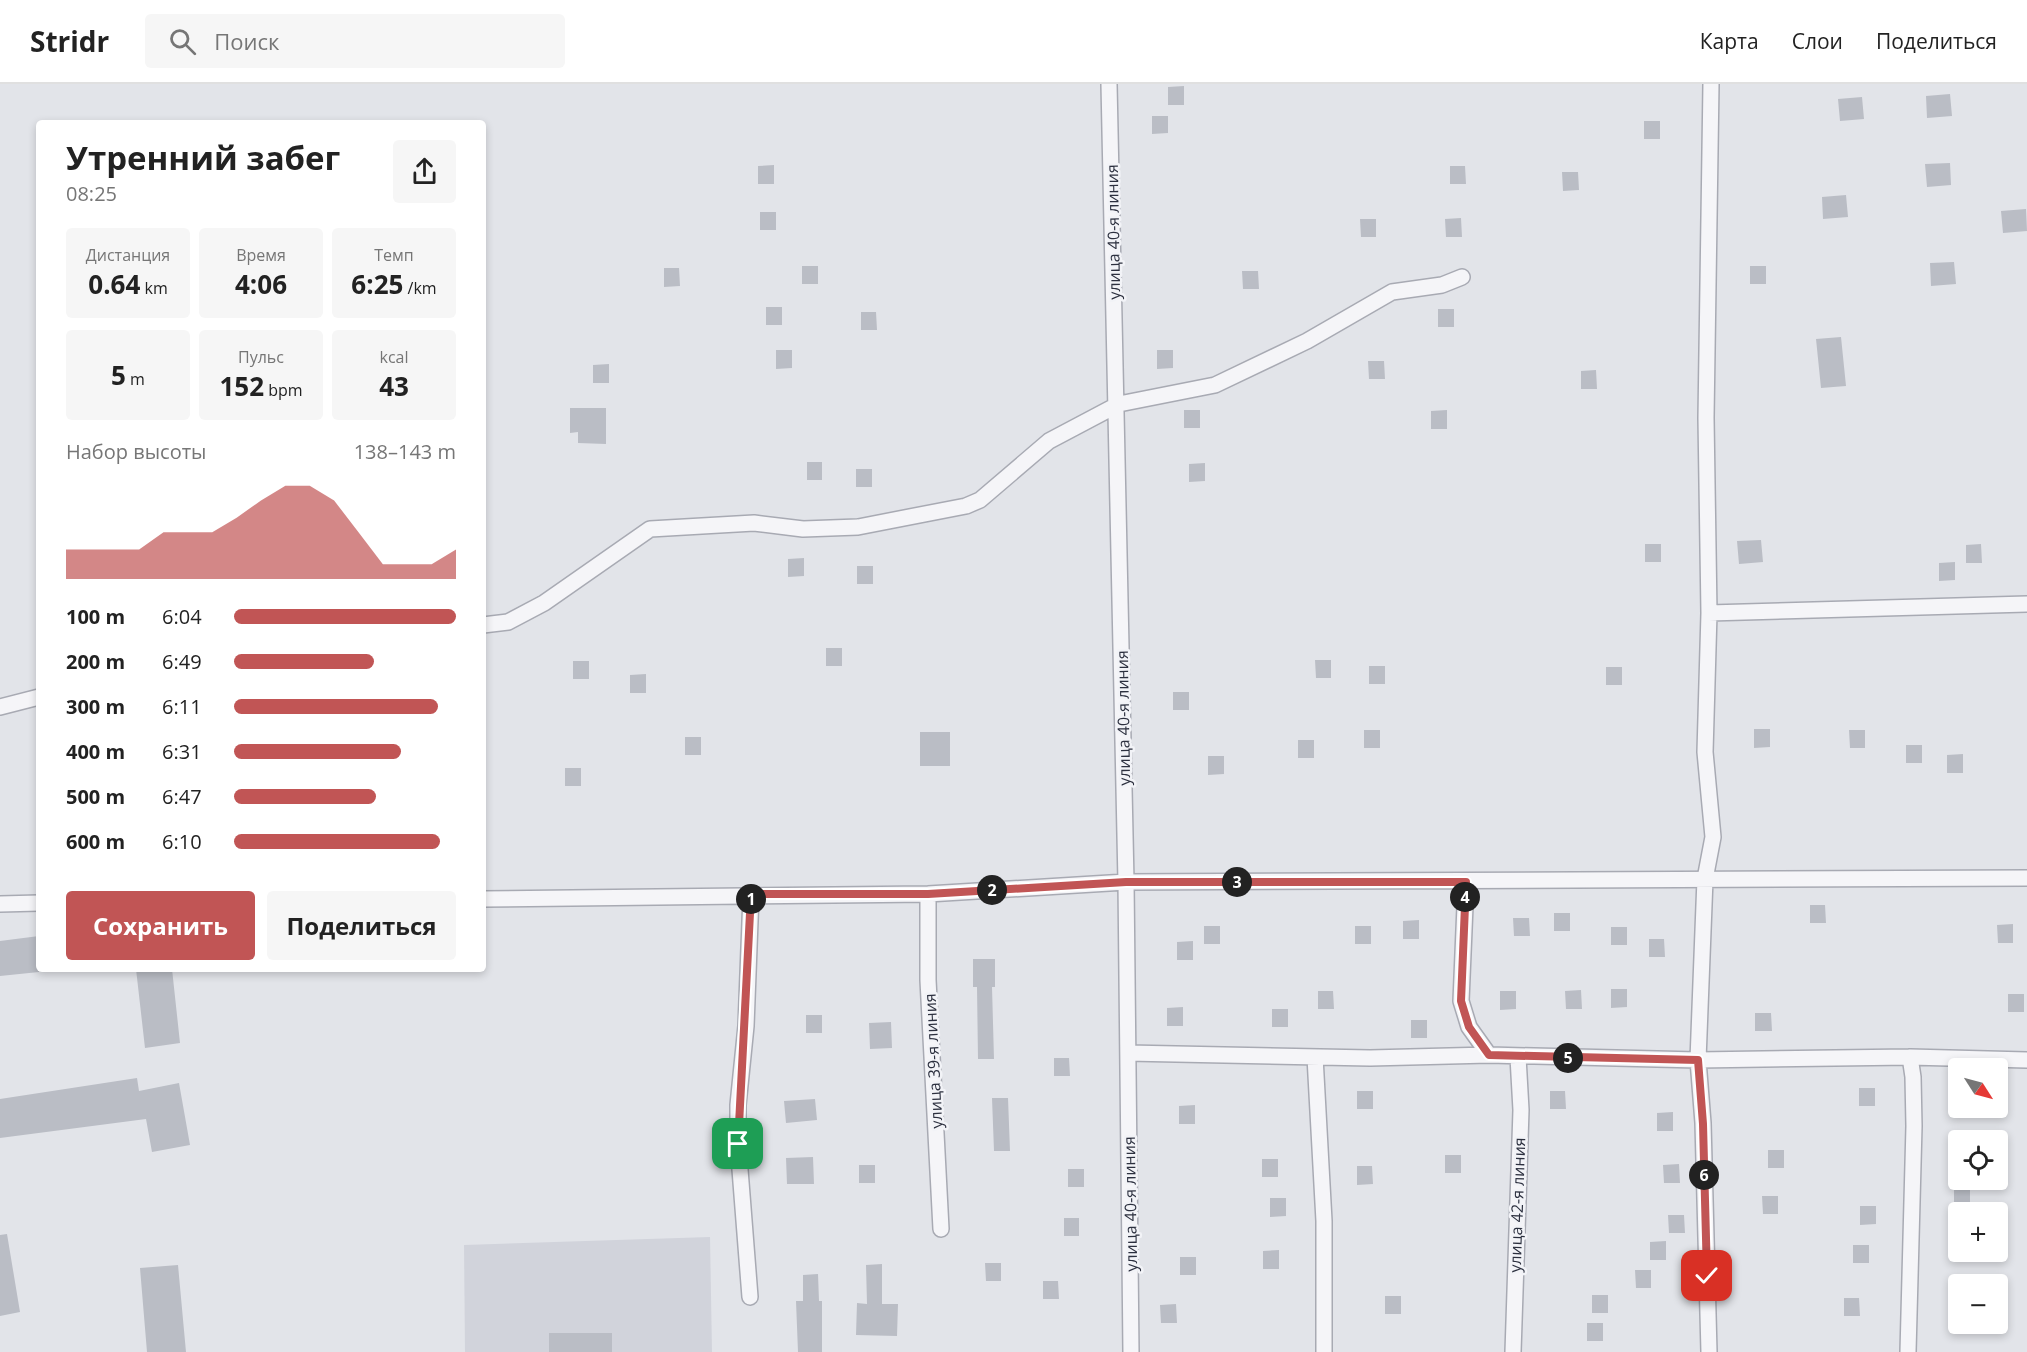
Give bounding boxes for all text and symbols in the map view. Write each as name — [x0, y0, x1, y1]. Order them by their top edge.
search box — [145, 14, 565, 68]
text: Stridr — [30, 22, 109, 60]
icon: search — [166, 25, 199, 58]
text: Поиск — [214, 26, 279, 56]
text: Карта — [1700, 27, 1759, 55]
text: Слои — [1792, 27, 1843, 55]
text: Поделиться — [1876, 27, 1997, 55]
text: Утренний забег — [66, 135, 340, 180]
button: share — [393, 140, 456, 203]
street label: улица 40-я линия — [1101, 164, 1125, 300]
text: 08:25 — [66, 180, 117, 207]
text: Дистанция — [86, 244, 170, 266]
text: Время — [236, 244, 286, 266]
text: Темп — [374, 244, 414, 266]
text: 0.64 — [88, 266, 140, 302]
text: 4:06 — [235, 266, 287, 302]
text: 6:25 — [351, 266, 403, 302]
text: km — [140, 277, 168, 299]
text: /km — [403, 277, 437, 299]
text: Пульс — [238, 346, 284, 368]
text: kcal — [380, 346, 409, 368]
text: 5 — [111, 357, 126, 393]
text: m — [126, 368, 145, 390]
text: 152 — [219, 368, 264, 404]
text: 43 — [379, 368, 409, 404]
text: bpm — [264, 379, 303, 401]
text: Набор высоты — [66, 438, 206, 465]
text: 138–143 m — [354, 438, 456, 465]
text: 100 m — [66, 603, 125, 630]
text: 6:04 — [162, 603, 202, 630]
text: 200 m — [66, 648, 125, 675]
text: 6:49 — [162, 648, 202, 675]
street label: улица 40-я линия — [1111, 650, 1135, 786]
text: 300 m — [66, 693, 125, 720]
text: 6:11 — [162, 693, 202, 720]
text: 400 m — [66, 738, 125, 765]
text: 6:31 — [162, 738, 202, 765]
text: 500 m — [66, 783, 125, 810]
text: 6:47 — [162, 783, 202, 810]
text: 600 m — [66, 828, 125, 855]
text: 6:10 — [162, 828, 202, 855]
pin: 3 — [1222, 867, 1252, 897]
text: 3 — [1232, 871, 1242, 893]
pin: 2 — [977, 875, 1007, 905]
text: 2 — [987, 879, 997, 901]
pin: 4 — [1450, 882, 1480, 912]
pin: 1 — [736, 884, 766, 914]
text: 4 — [1460, 886, 1470, 908]
text: 1 — [746, 888, 756, 910]
button: Сохранить — [66, 891, 255, 960]
button: Поделиться — [267, 891, 456, 960]
street label: улица 39-я линия — [918, 993, 948, 1129]
pin: 5 — [1553, 1043, 1583, 1073]
text: 5 — [1563, 1047, 1573, 1069]
north arrow — [1948, 1058, 2008, 1118]
map controls — [1948, 1058, 2008, 1334]
pin — [712, 1118, 763, 1169]
icon: arrive — [721, 1127, 754, 1160]
button: locate — [1948, 1130, 2008, 1190]
street label: улица 40-я линия — [1118, 1136, 1142, 1272]
street label: улица 42-я линия — [1504, 1137, 1530, 1273]
pin: 6 — [1689, 1160, 1719, 1190]
text: 6 — [1699, 1164, 1709, 1186]
button: + — [1948, 1202, 2008, 1262]
pin — [1681, 1250, 1732, 1301]
icon: check — [1690, 1259, 1723, 1292]
button: − — [1948, 1274, 2008, 1334]

